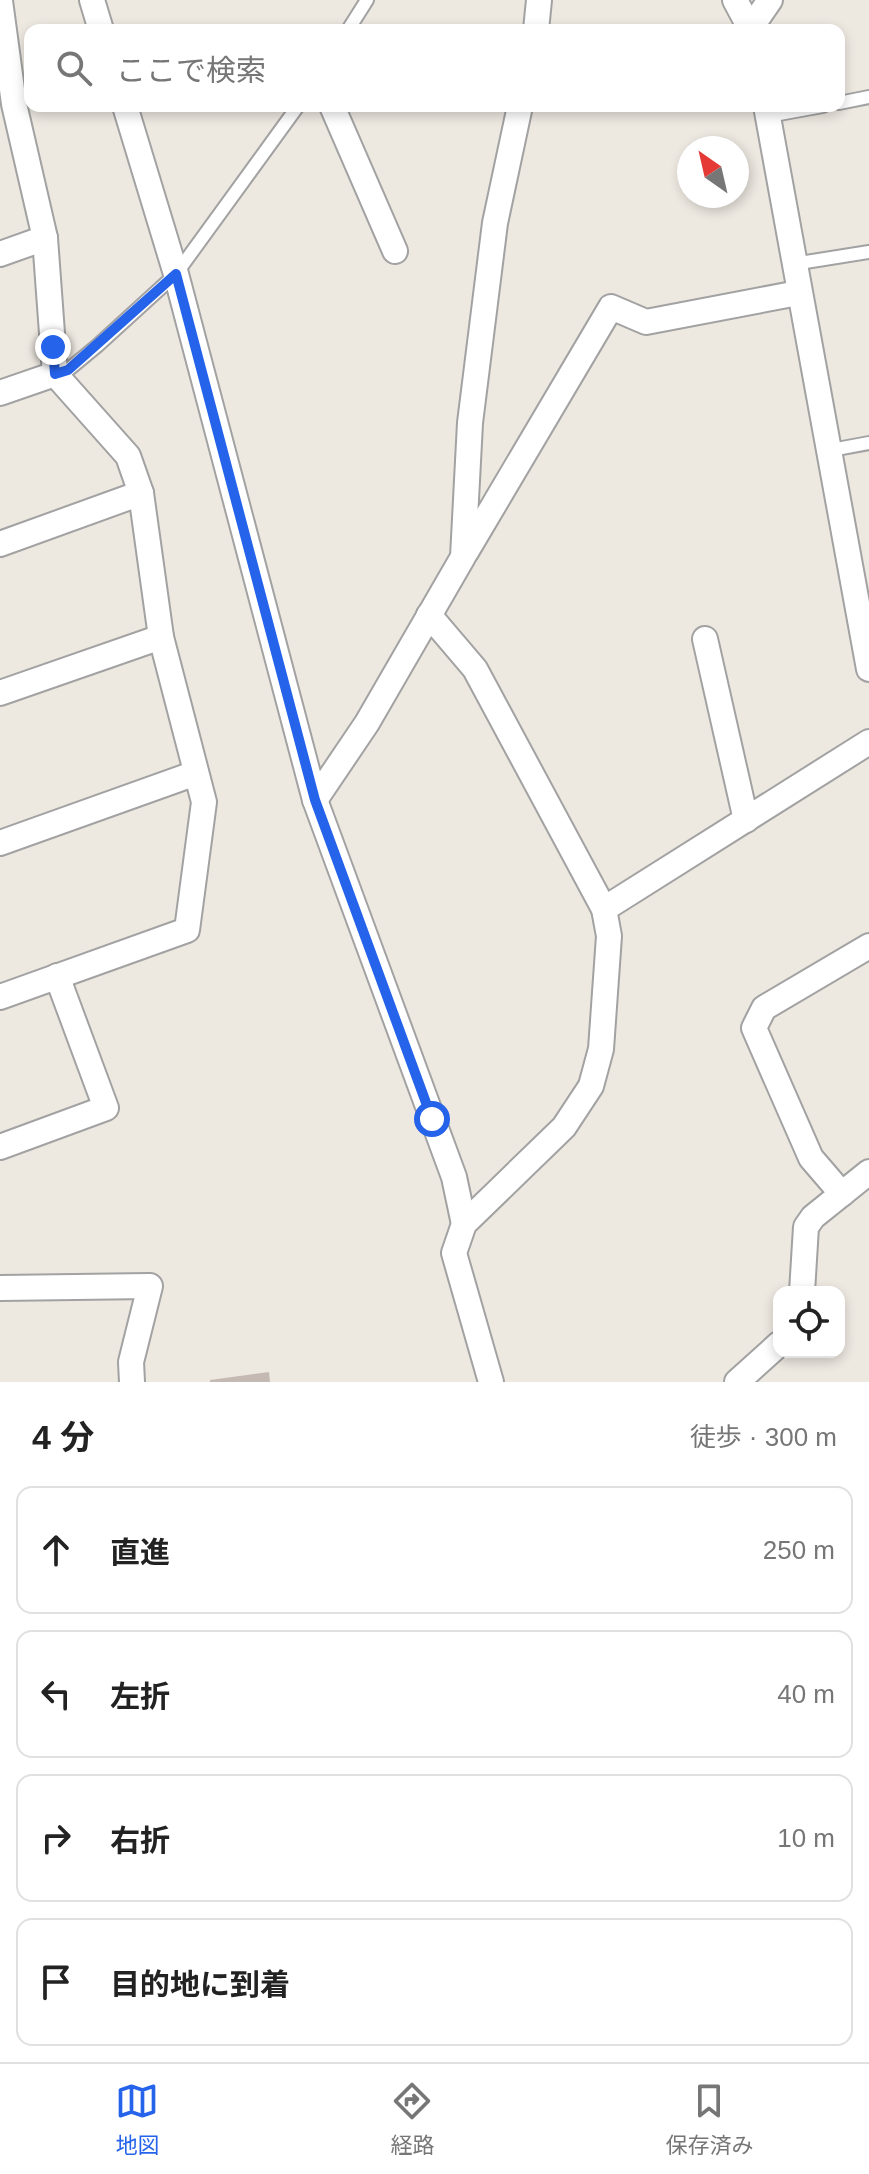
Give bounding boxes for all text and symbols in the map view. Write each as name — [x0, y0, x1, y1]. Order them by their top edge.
search box — [24, 24, 845, 112]
icon: search — [52, 46, 96, 90]
text: ここで検索 — [116, 54, 266, 87]
north arrow — [677, 136, 749, 208]
route end — [35, 329, 71, 365]
route start — [414, 1101, 450, 1137]
map controls — [773, 1286, 845, 1358]
button: locate — [773, 1286, 845, 1358]
text: 4 分 — [32, 1418, 94, 1456]
text: 徒歩 · 300 m — [690, 1422, 837, 1452]
icon: ahead — [34, 1528, 78, 1572]
text: 250 m — [763, 1535, 835, 1565]
text: 直進 — [110, 1536, 170, 1569]
icon: left — [34, 1672, 78, 1716]
text: 40 m — [777, 1679, 835, 1709]
text: 左折 — [110, 1680, 170, 1713]
icon: right — [34, 1816, 78, 1860]
text: 10 m — [777, 1823, 835, 1853]
text: 右折 — [110, 1824, 170, 1857]
icon: arrive — [34, 1960, 78, 2004]
text: 目的地に到着 — [110, 1968, 290, 2001]
tab: 地図 — [115, 2079, 160, 2159]
tab: 経路 — [390, 2079, 435, 2159]
tab: 保存済み — [665, 2079, 754, 2159]

